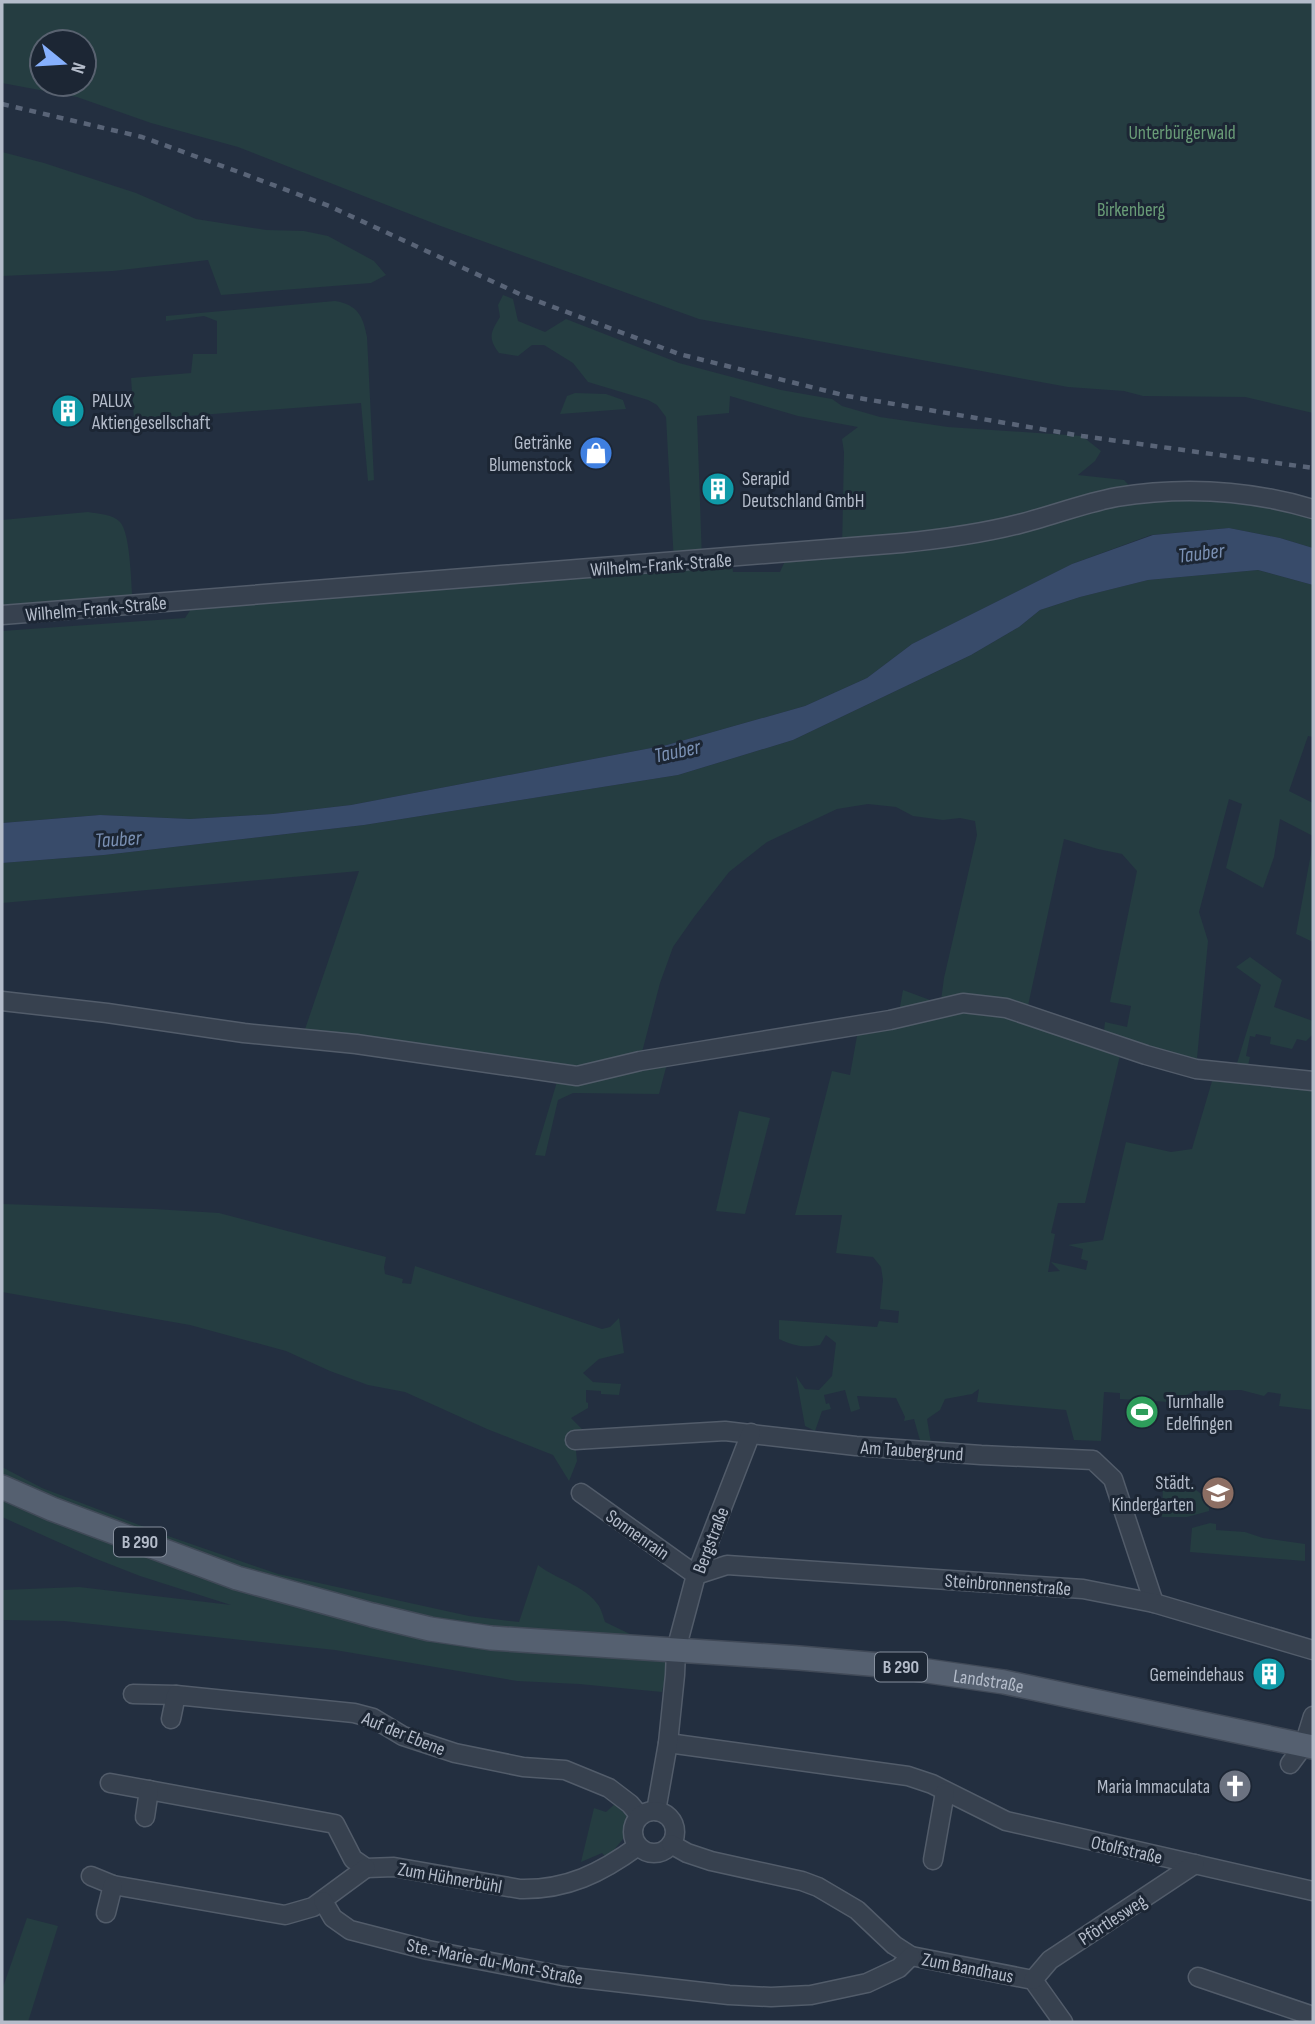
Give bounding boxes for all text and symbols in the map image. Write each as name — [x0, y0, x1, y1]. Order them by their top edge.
north arrow — [28, 28, 98, 98]
text: N — [65, 59, 90, 76]
park label: Unterbürgerwald — [1128, 122, 1236, 145]
park label: Birkenberg — [1097, 199, 1166, 222]
place label: PALUX Aktiengesellschaft — [91, 390, 211, 435]
building icon: PALUX Aktiengesellschaft — [49, 392, 87, 430]
place label: Getränke Blumenstock — [489, 432, 573, 477]
shop icon: Getränke Blumenstock — [577, 434, 615, 472]
place label: Serapid Deutschland GmbH — [742, 468, 864, 513]
building icon: Serapid Deutschland GmbH — [699, 470, 737, 508]
water label: Tauber — [1176, 538, 1227, 569]
street label: Wilhelm-Frank-Straße — [590, 549, 733, 582]
street label: Wilhelm-Frank-Straße — [25, 592, 168, 627]
water label: Tauber — [652, 734, 704, 769]
water label: Tauber — [94, 825, 143, 854]
place label: Turnhalle Edelfingen — [1166, 1391, 1233, 1436]
sports icon: Turnhalle Edelfingen — [1123, 1393, 1161, 1431]
street label: Am Taubergrund — [859, 1436, 964, 1467]
place label: Städt. Kindergarten — [1111, 1472, 1194, 1517]
school or university icon: Städt. Kindergarten — [1199, 1474, 1237, 1512]
street label: Bergstraße — [688, 1504, 735, 1577]
street label: Sonnenrain — [601, 1505, 673, 1565]
road number: B 290 — [114, 1527, 166, 1556]
street label: Steinbronnenstraße — [944, 1570, 1072, 1601]
road number: B 290 — [875, 1652, 927, 1682]
building icon: Gemeindehaus — [1250, 1655, 1288, 1693]
place label: Gemeindehaus — [1150, 1664, 1244, 1687]
street label: Landstraße — [952, 1665, 1026, 1699]
street label: Auf der Ebene — [358, 1707, 448, 1761]
church icon: Maria Immaculata — [1216, 1767, 1254, 1805]
place label: Maria Immaculata — [1097, 1776, 1210, 1799]
street label: Otolfstraße — [1089, 1831, 1165, 1870]
street label: Zum Hühnerbühl — [396, 1858, 504, 1899]
street label: Pförtlesweg — [1075, 1890, 1151, 1951]
street label: Ste.-Marie-du-Mont-Straße — [405, 1934, 585, 1991]
street label: Zum Bandhaus — [920, 1948, 1016, 1989]

